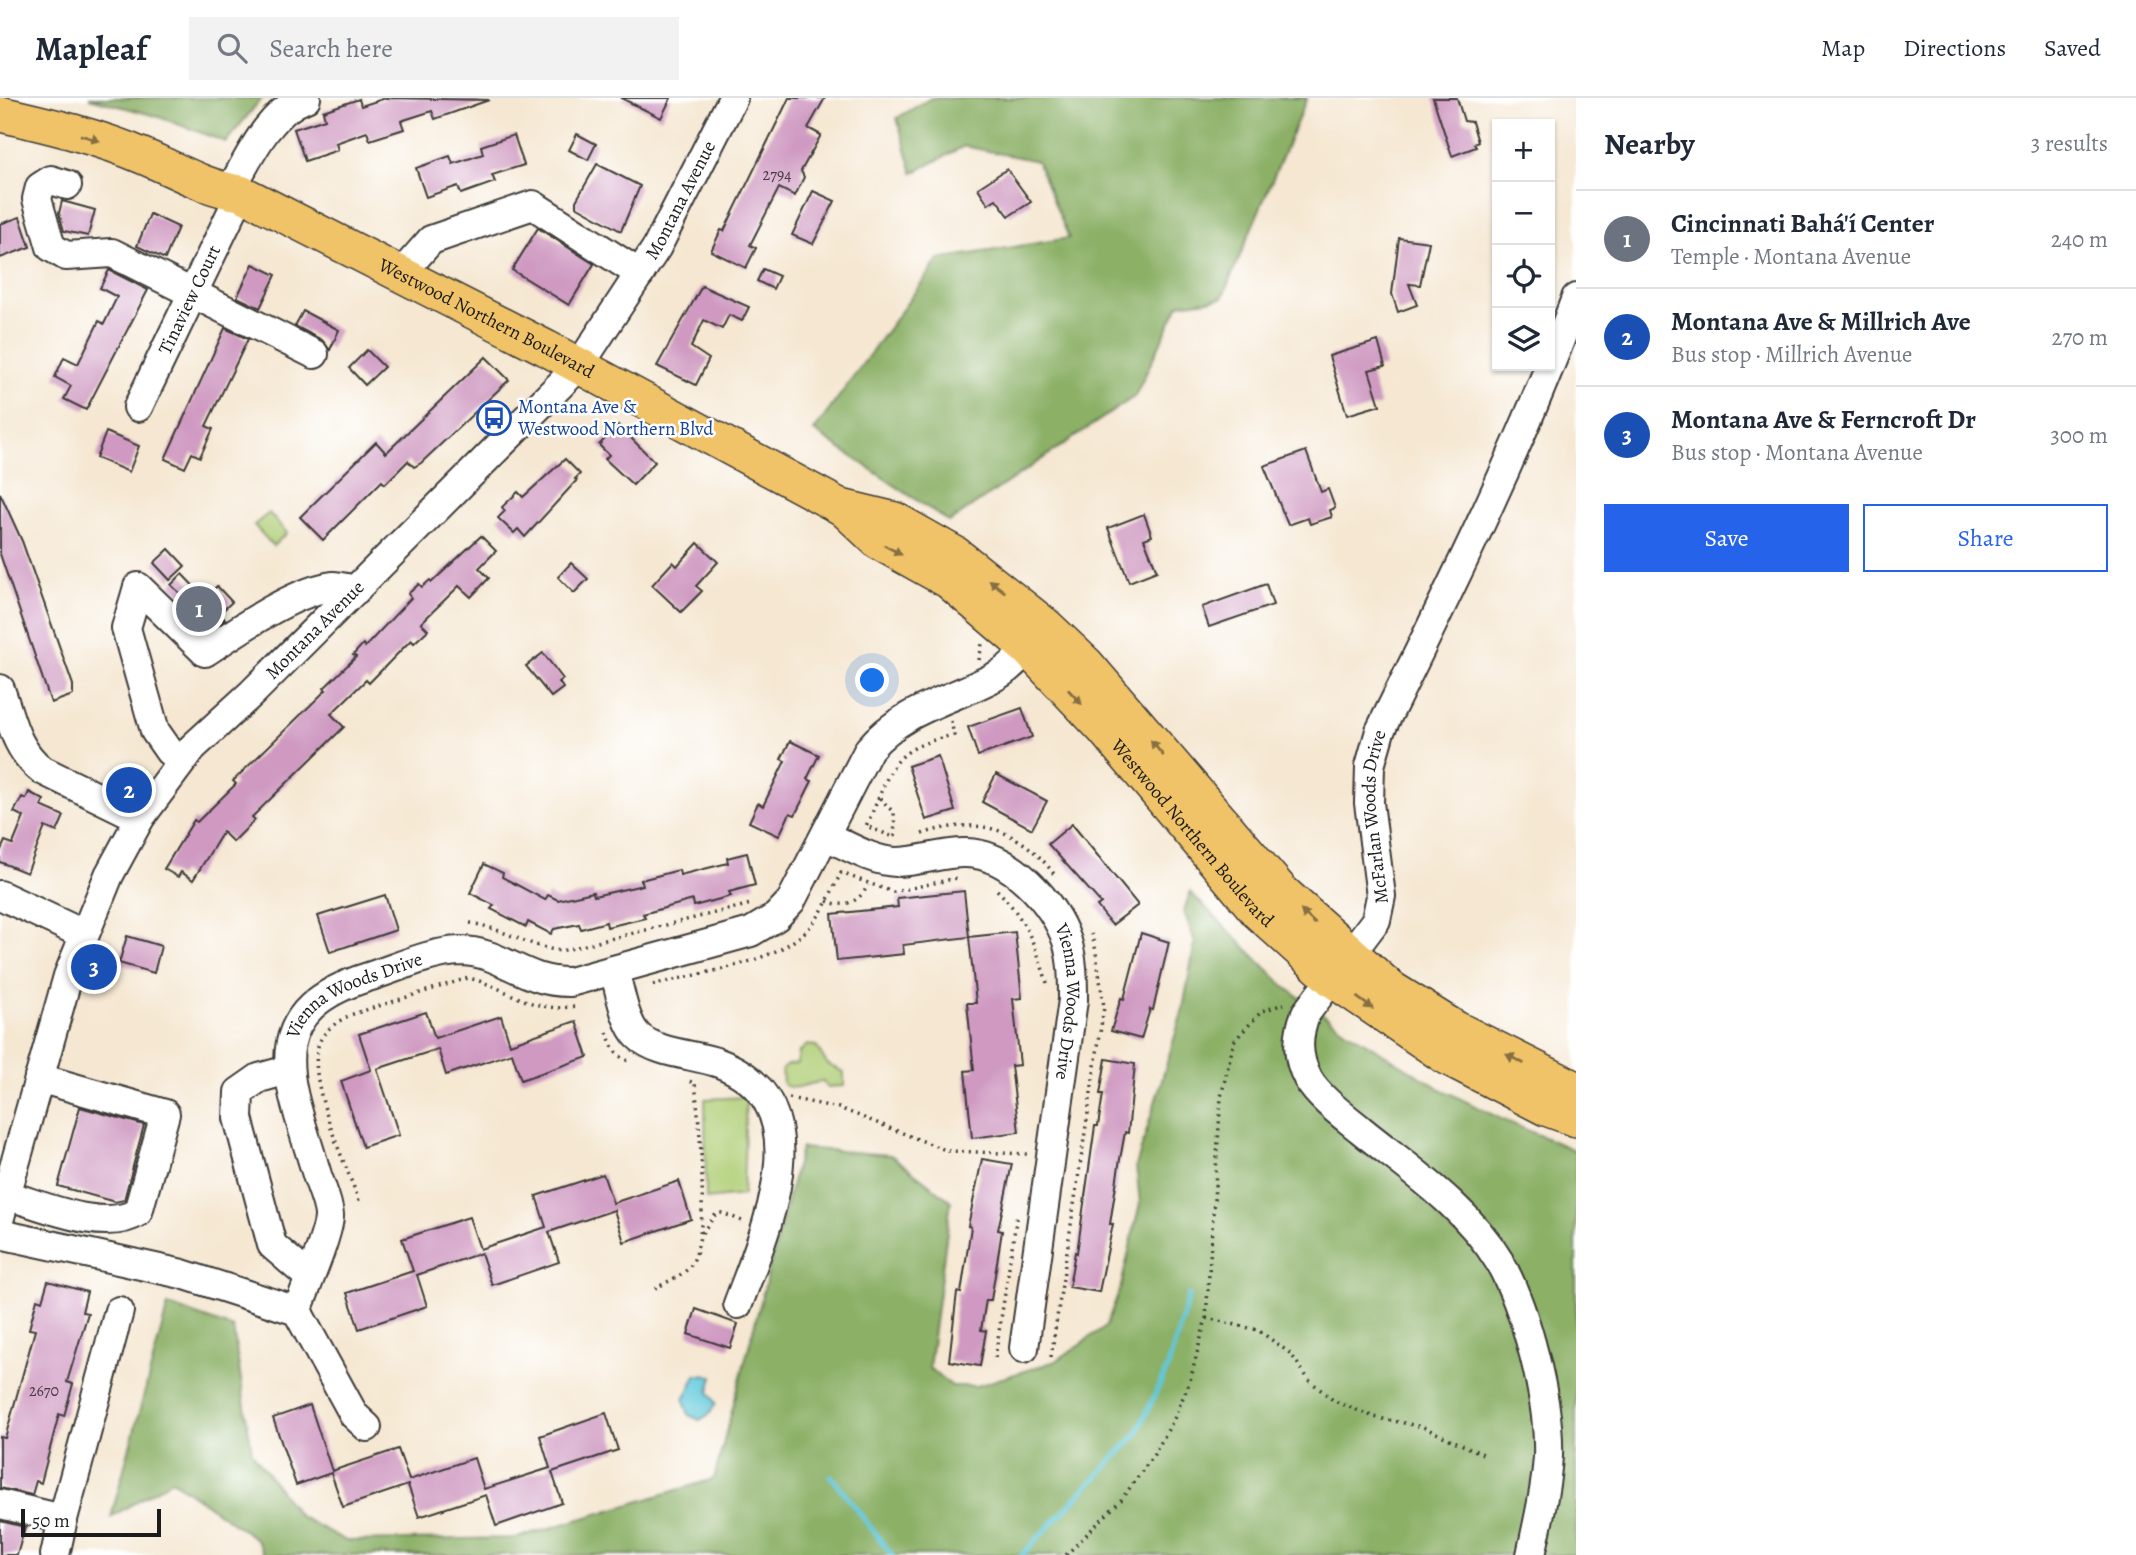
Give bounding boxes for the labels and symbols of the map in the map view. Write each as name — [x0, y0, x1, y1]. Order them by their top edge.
one-way arrow — [79, 134, 100, 144]
street label: Montana Avenue — [639, 136, 722, 265]
house number: 2794 — [763, 164, 791, 186]
street label: Tinaview Court — [152, 241, 227, 359]
street label: Westwood Northern Boulevard — [373, 252, 600, 385]
place label: Montana Ave & Westwood Northern Blvd — [517, 394, 714, 442]
bus stop icon: Montana Ave & Westwood Northern Blvd — [475, 399, 513, 437]
one-way arrow — [884, 544, 903, 556]
street label: Montana Avenue — [260, 575, 370, 685]
one-way arrow — [989, 579, 1007, 594]
pin: 1 — [176, 583, 222, 635]
your location — [855, 663, 889, 697]
one-way arrow — [1066, 688, 1082, 705]
street label: McFarlan Woods Drive — [1356, 727, 1395, 905]
street label: Westwood Northern Boulevard — [1104, 733, 1280, 934]
one-way arrow — [1150, 739, 1165, 756]
pin: 2 — [106, 764, 152, 816]
one-way arrow — [1299, 909, 1317, 925]
street label: Vienna Woods Drive — [1048, 918, 1086, 1081]
pin: 3 — [71, 941, 117, 993]
street label: Vienna Woods Drive — [280, 946, 426, 1043]
one-way arrow — [1356, 996, 1374, 1010]
one-way arrow — [1505, 1054, 1525, 1065]
house number: 2670 — [29, 1380, 59, 1402]
scale bar — [21, 1506, 161, 1538]

